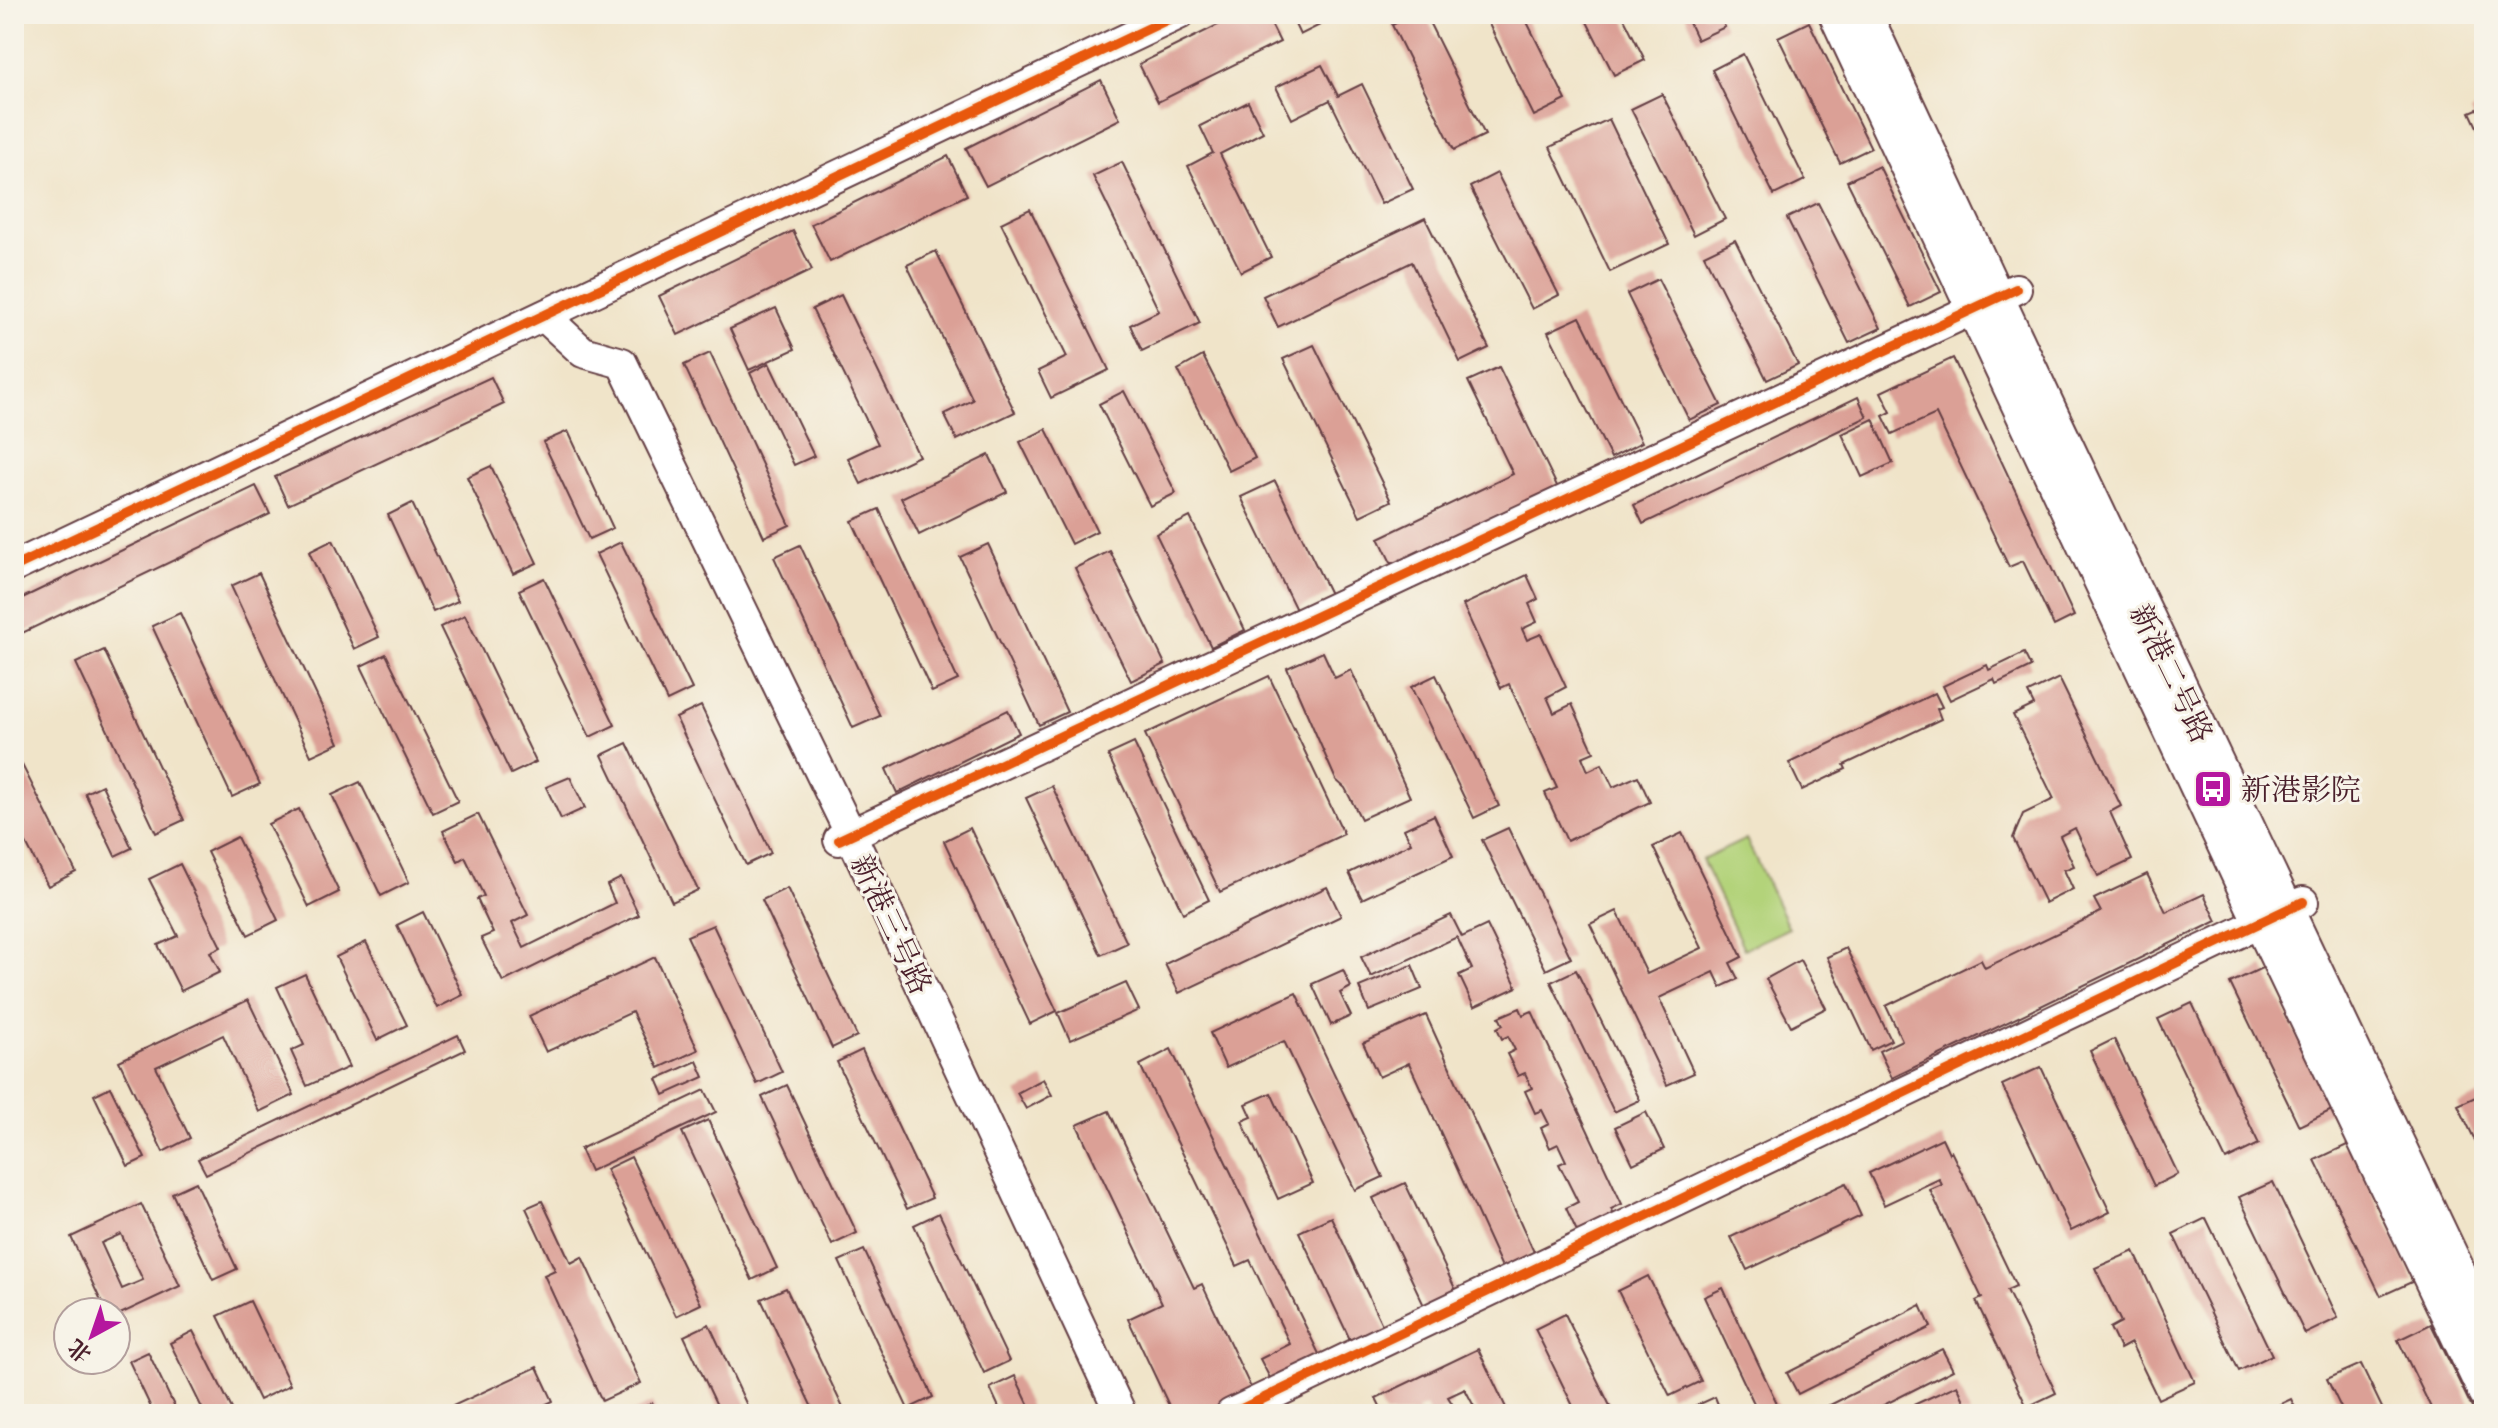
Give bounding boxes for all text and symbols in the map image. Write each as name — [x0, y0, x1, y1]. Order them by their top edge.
street label: 新港二号路 — [2119, 596, 2225, 750]
place label: 新港影院 — [2241, 767, 2361, 811]
bus stop icon: 新港影院 — [2192, 768, 2234, 810]
street label: 新港三号路 — [840, 847, 944, 1001]
north arrow — [52, 1296, 132, 1376]
text: 北 — [60, 1332, 98, 1371]

